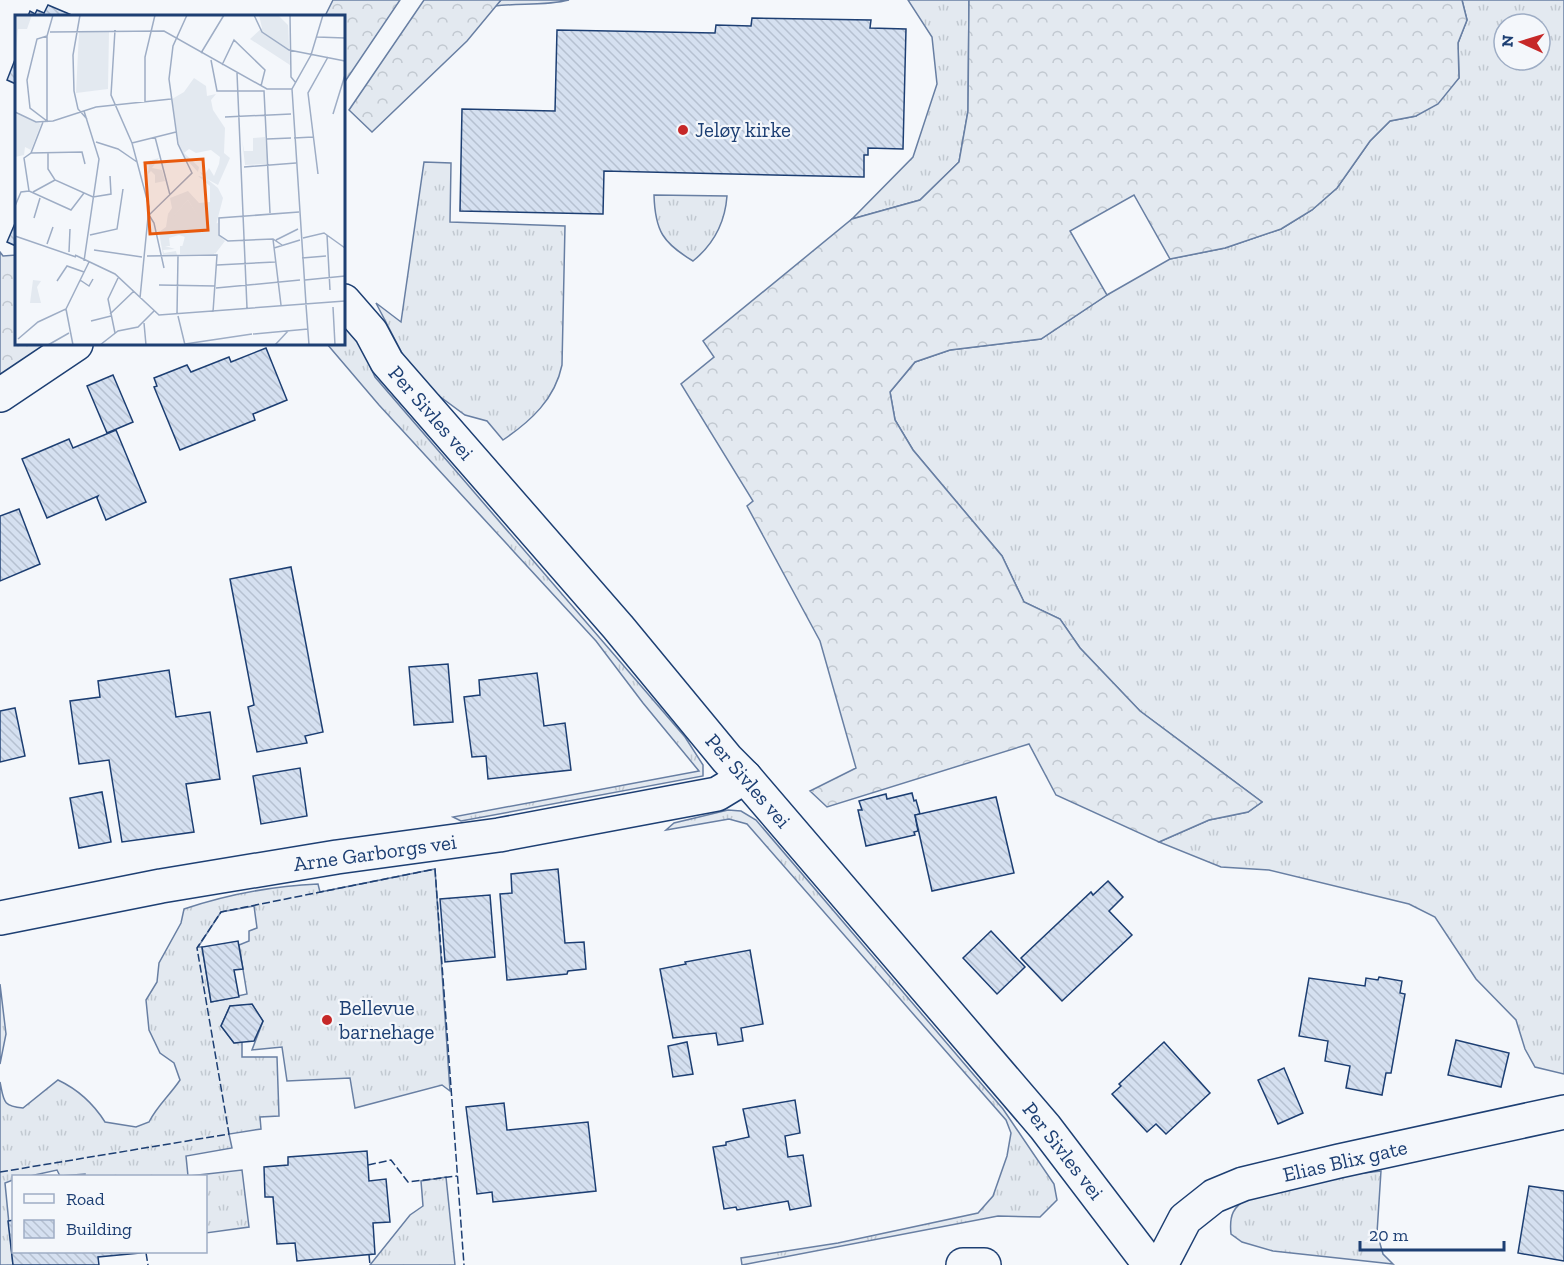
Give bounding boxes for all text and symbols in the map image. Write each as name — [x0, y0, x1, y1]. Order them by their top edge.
north arrow — [1492, 12, 1552, 72]
inset map — [15, 15, 345, 345]
text: N — [1498, 34, 1517, 48]
place label: Jeløy kirke — [695, 117, 791, 142]
marker: Jeløy kirke — [676, 123, 690, 137]
street label: Per Sivles vei — [384, 360, 479, 465]
street label: Per Sivles vei — [701, 728, 796, 833]
street label: Arne Garborgs vei — [292, 829, 458, 876]
place label: Bellevue barnehage — [338, 995, 434, 1044]
marker: Bellevue barnehage — [320, 1013, 334, 1027]
street label: Per Sivles vei — [1018, 1097, 1109, 1205]
street label: Elias Blix gate — [1280, 1134, 1410, 1187]
legend — [12, 1175, 207, 1253]
text: Road — [66, 1188, 105, 1210]
scale bar — [1360, 1214, 1504, 1252]
text: Building — [66, 1218, 132, 1240]
text: 20 m — [1369, 1224, 1409, 1246]

